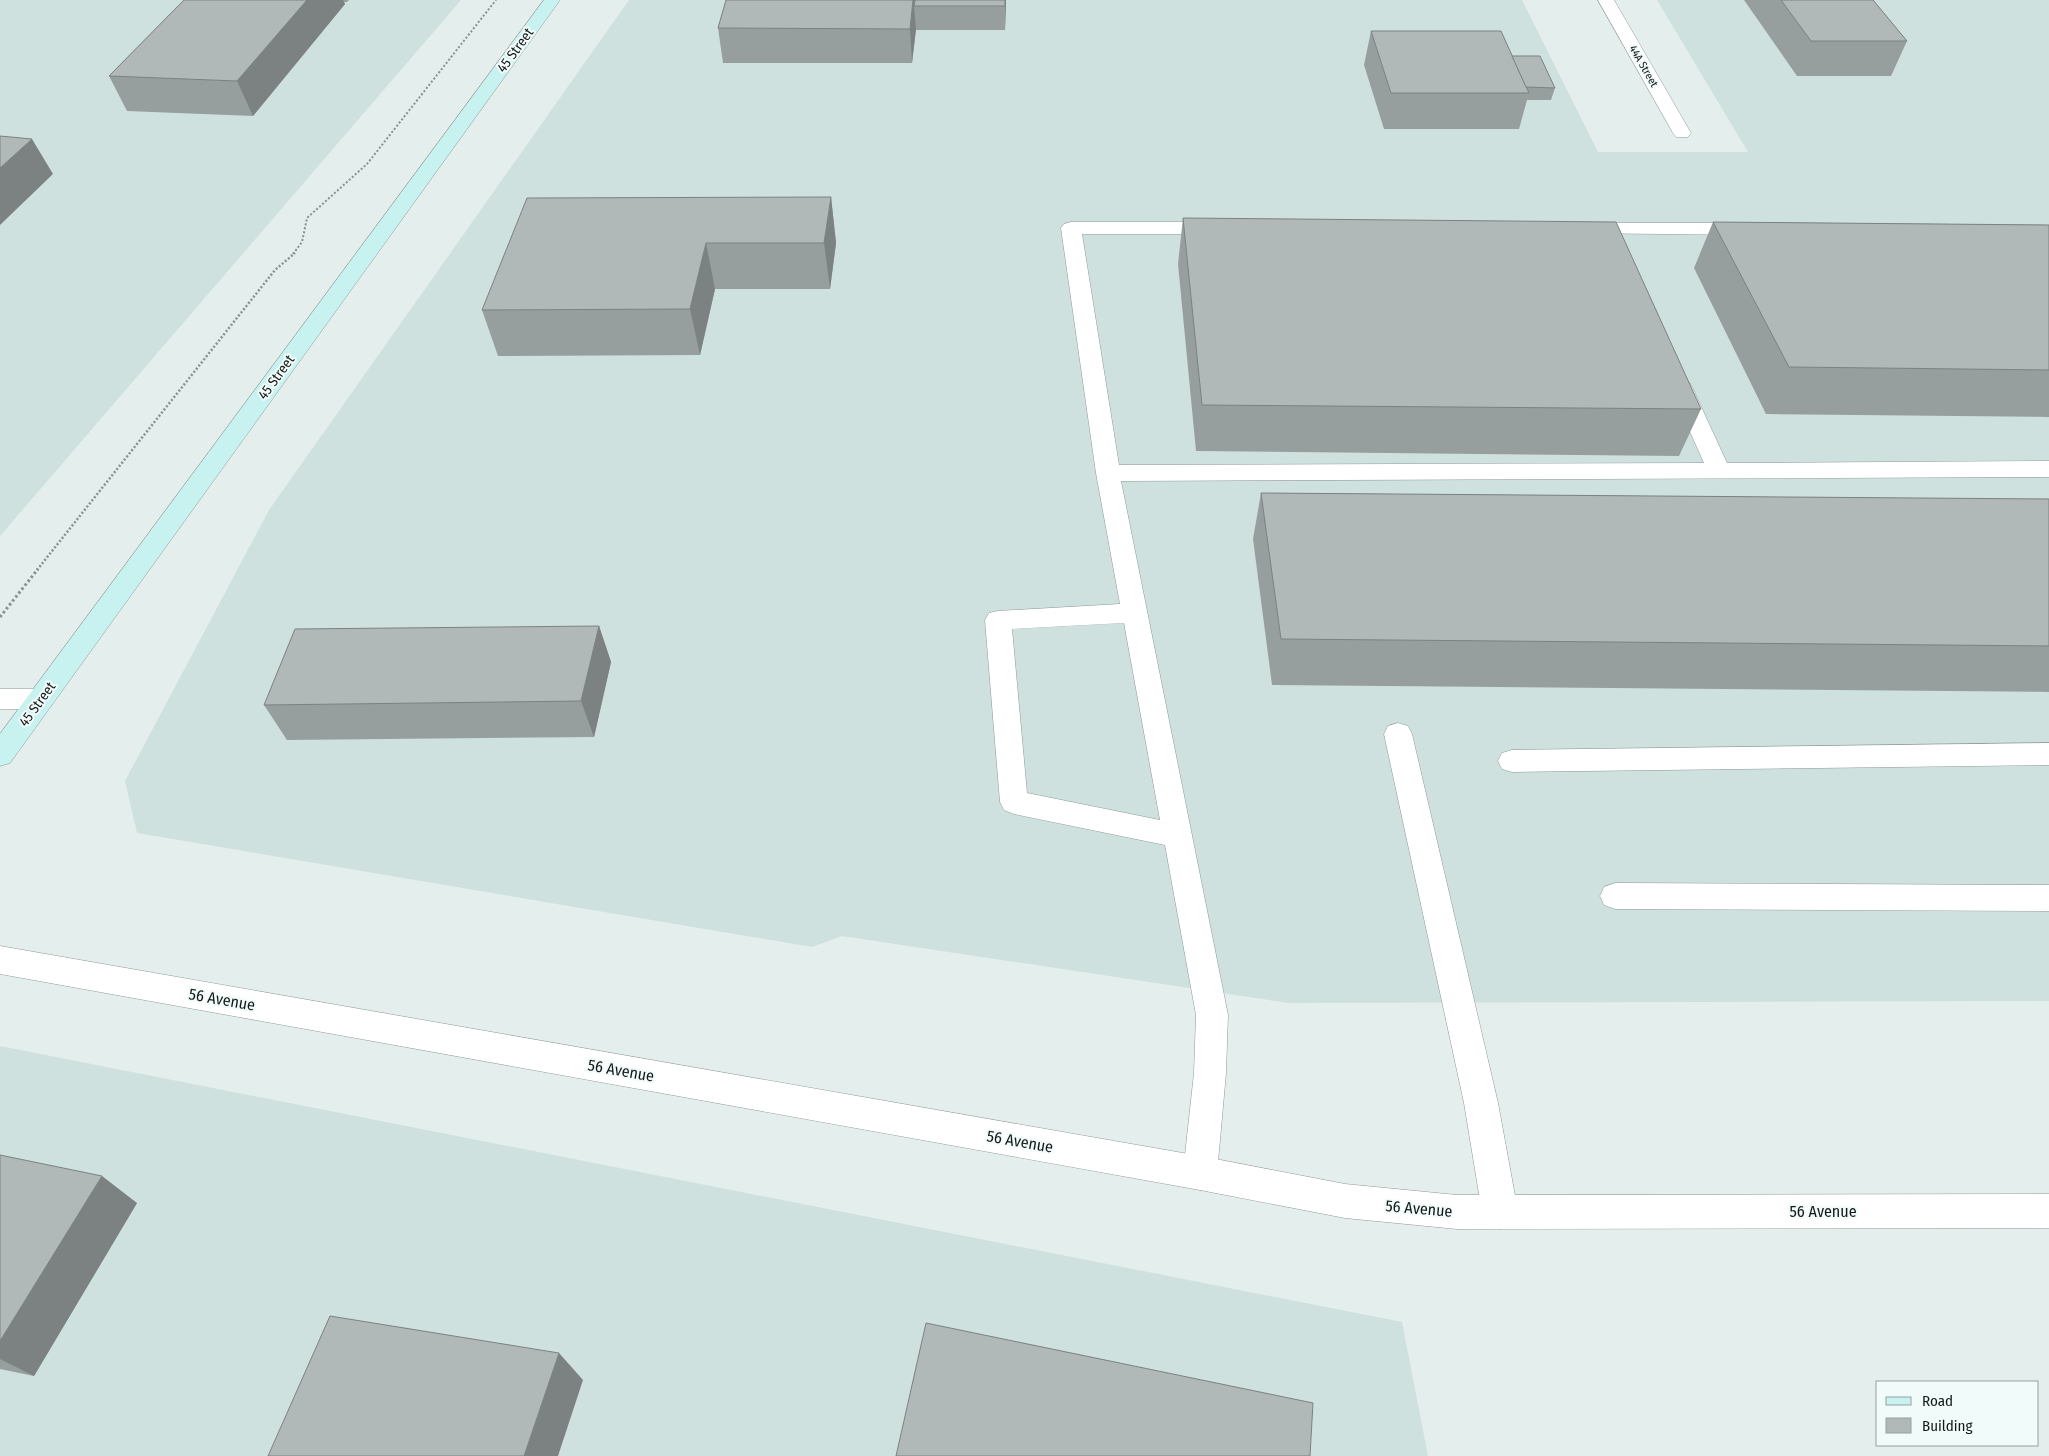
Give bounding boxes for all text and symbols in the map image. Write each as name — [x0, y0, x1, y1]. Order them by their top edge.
street label: 45 Street — [494, 24, 537, 76]
street label: 44A Street — [1626, 43, 1661, 90]
street label: 45 Street — [255, 351, 298, 403]
street label: 45 Street — [16, 678, 59, 730]
street label: 56 Avenue — [187, 984, 257, 1015]
street label: 56 Avenue — [586, 1055, 656, 1086]
street label: 56 Avenue — [985, 1126, 1055, 1157]
street label: 56 Avenue — [1385, 1196, 1453, 1221]
street label: 56 Avenue — [1789, 1202, 1857, 1221]
legend — [1876, 1381, 2039, 1446]
text: Road — [1922, 1392, 1953, 1410]
text: Building — [1922, 1417, 1973, 1435]

